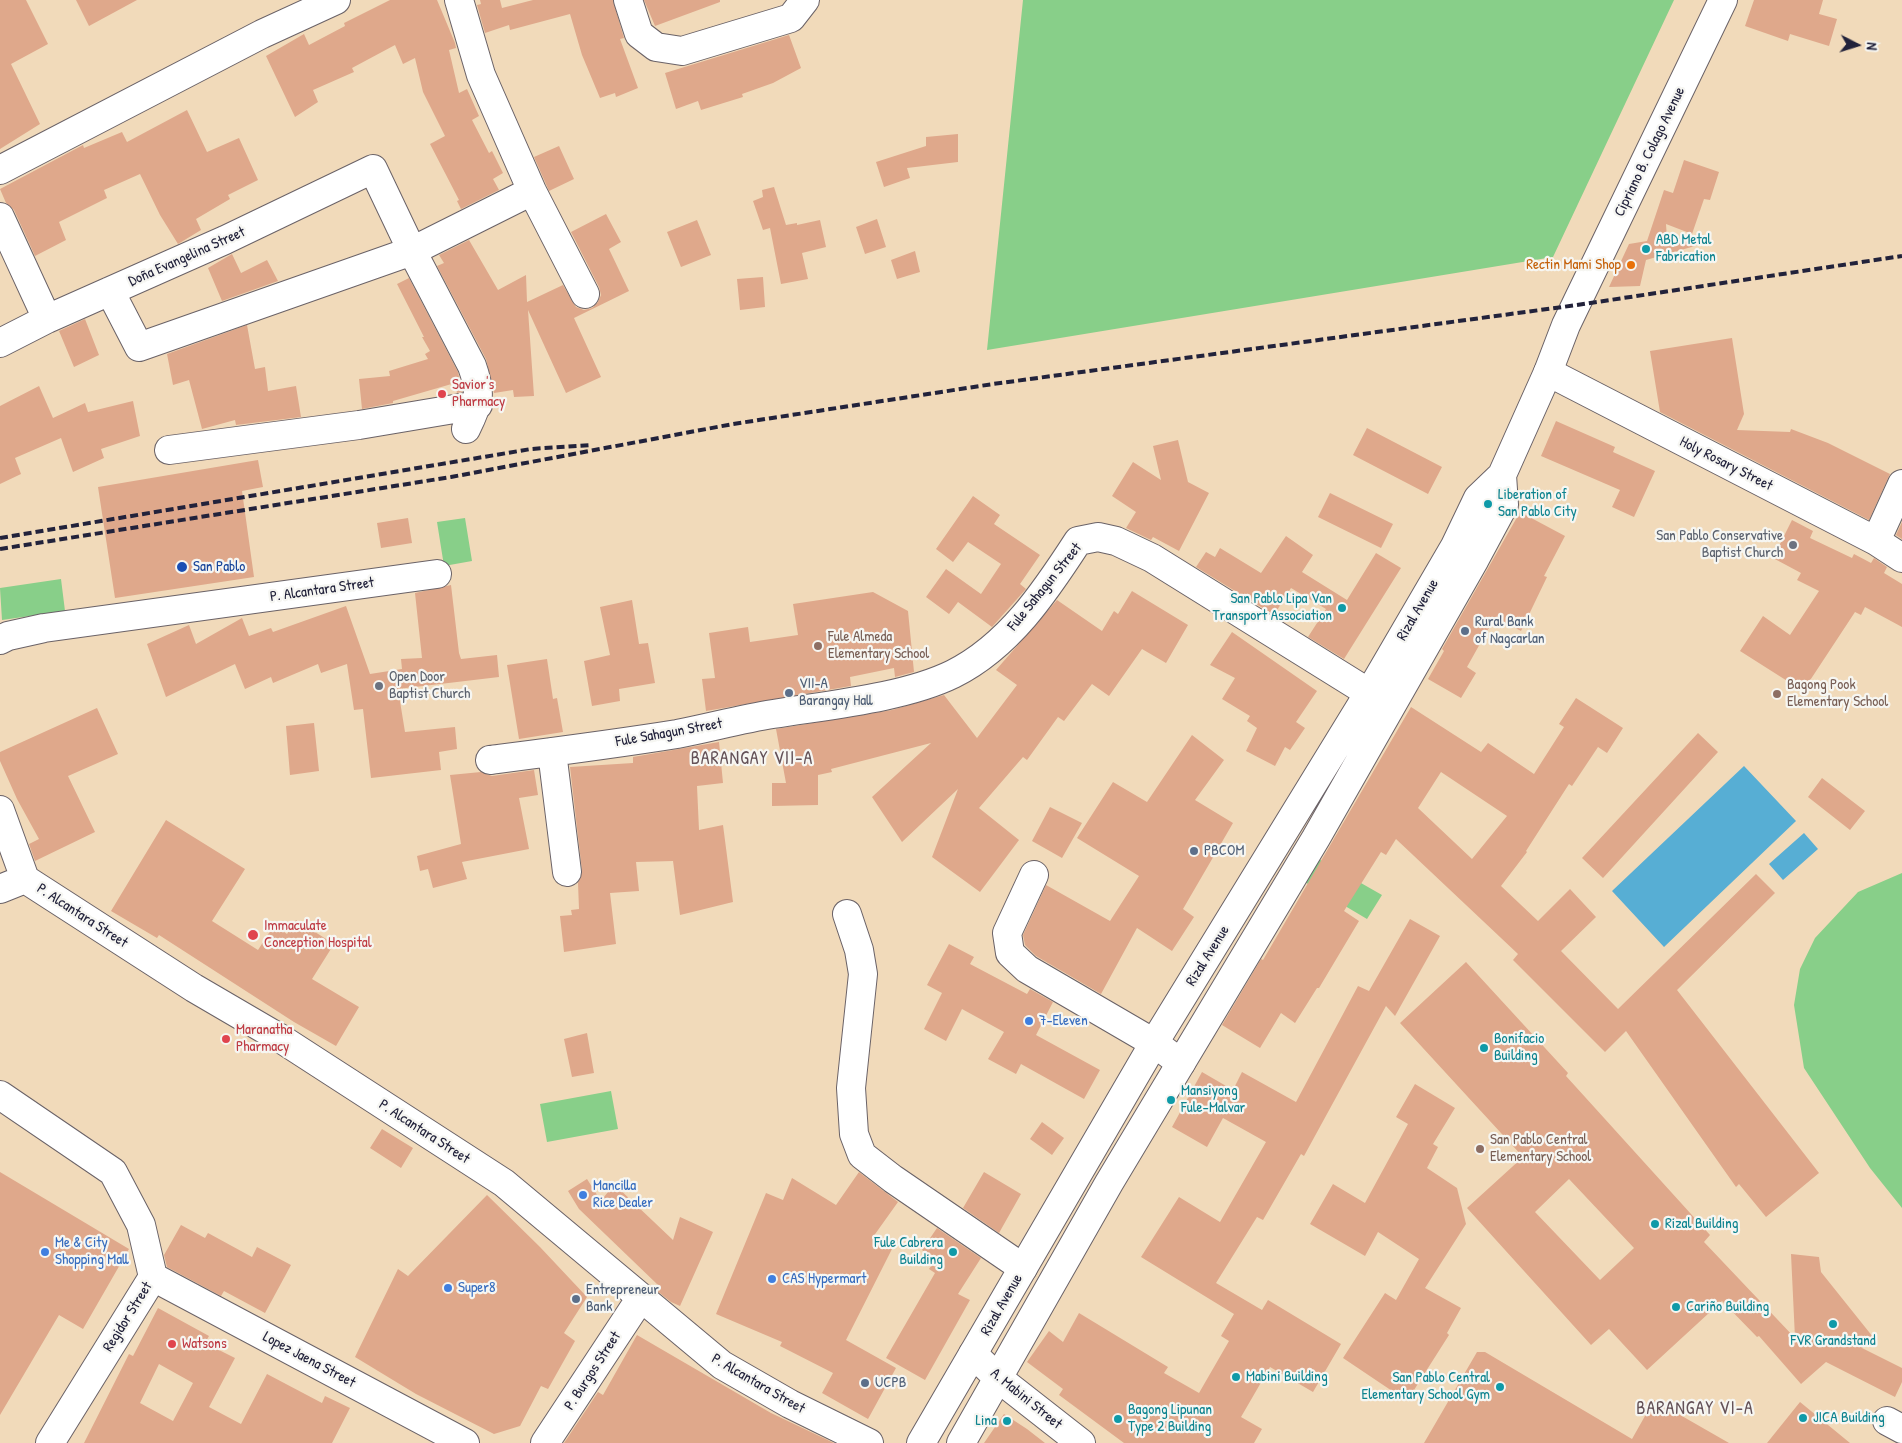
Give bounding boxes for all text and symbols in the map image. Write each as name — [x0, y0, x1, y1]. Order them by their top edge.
north arrow — [1832, 20, 1882, 70]
text: N — [1863, 42, 1882, 51]
street label: Cipriano B. Colago Avenue — [1611, 84, 1689, 220]
street label: Doña Evangelina Street — [126, 223, 248, 291]
place label: ABD Metal Fabrication — [1656, 231, 1716, 266]
marker: ABD Metal Fabrication — [1640, 243, 1652, 255]
place label: Rectin Mami Shop — [1526, 256, 1621, 274]
marker: Rectin Mami Shop — [1625, 259, 1637, 271]
place label: Savior's Pharmacy — [452, 376, 505, 411]
marker: Savior's Pharmacy — [436, 388, 448, 400]
street label: Holy Rosary Street — [1677, 433, 1775, 495]
place label: Liberation of San Pablo City — [1498, 486, 1577, 521]
marker: Liberation of San Pablo City — [1482, 498, 1494, 510]
place label: San Pablo Conservative Baptist Church — [1656, 527, 1783, 562]
street label: Fule Sahagun Street — [1004, 539, 1086, 635]
marker: San Pablo Conservative Baptist Church — [1787, 539, 1799, 551]
place label: San Pablo — [193, 558, 245, 576]
marker: San Pablo — [175, 560, 189, 574]
street label: P. Alcantara Street — [269, 574, 375, 606]
street label: Rizal Avenue — [1393, 576, 1443, 644]
place label: San Pablo Lipa Van Transport Association — [1213, 590, 1332, 625]
marker: San Pablo Lipa Van Transport Association — [1336, 602, 1348, 614]
place label: Rural Bank of Nagcarlan — [1475, 613, 1545, 648]
marker: Rural Bank of Nagcarlan — [1459, 625, 1471, 637]
place label: Fule Almeda Elementary School — [828, 628, 929, 663]
marker: Fule Almeda Elementary School — [812, 640, 824, 652]
place label: Open Door Baptist Church — [389, 668, 470, 703]
place label: VII-A Barangay Hall — [799, 675, 873, 710]
place label: Bagong Pook Elementary School — [1787, 676, 1888, 711]
marker: Open Door Baptist Church — [373, 680, 385, 692]
marker: VII-A Barangay Hall — [783, 687, 795, 699]
marker: Bagong Pook Elementary School — [1771, 688, 1783, 700]
street label: Fule Sahagun Street — [614, 715, 724, 751]
district label: BARANGAY VII-A — [689, 748, 815, 770]
place label: PBCOM — [1204, 842, 1244, 860]
marker: PBCOM — [1188, 845, 1200, 857]
street label: P. Alcantara Street — [33, 880, 131, 952]
place label: Immaculate Conception Hospital — [264, 917, 372, 952]
street label: Rizal Avenue — [1182, 922, 1234, 990]
marker: Immaculate Conception Hospital — [246, 928, 260, 942]
place label: 7-Eleven — [1039, 1012, 1088, 1030]
marker: 7-Eleven — [1023, 1015, 1035, 1027]
place label: Maranatha Pharmacy — [236, 1021, 292, 1056]
place label: Bonifacio Building — [1494, 1030, 1544, 1065]
marker: Maranatha Pharmacy — [220, 1033, 232, 1045]
marker: Bonifacio Building — [1478, 1042, 1490, 1054]
place label: Mansiyong Fule–Malvar — [1181, 1082, 1245, 1117]
marker: Mansiyong Fule–Malvar — [1165, 1094, 1177, 1106]
street label: P. Alcantara Street — [375, 1096, 473, 1168]
place label: San Pablo Central Elementary School — [1490, 1131, 1591, 1166]
marker: San Pablo Central Elementary School — [1474, 1143, 1486, 1155]
place label: Mancilla Rice Dealer — [593, 1177, 653, 1212]
marker: Mancilla Rice Dealer — [577, 1189, 589, 1201]
place label: Rizal Building — [1665, 1215, 1739, 1233]
marker: Rizal Building — [1649, 1218, 1661, 1230]
place label: Me & City Shopping Mall — [55, 1234, 129, 1269]
place label: Fule Cabrera Building — [874, 1234, 943, 1269]
marker: Me & City Shopping Mall — [39, 1246, 51, 1258]
marker: Fule Cabrera Building — [947, 1246, 959, 1258]
place label: CAS Hypermart — [782, 1270, 866, 1288]
street label: Rizal Avenue — [977, 1271, 1027, 1339]
marker: CAS Hypermart — [766, 1273, 778, 1285]
street label: Regidor Street — [99, 1279, 157, 1355]
place label: Super8 — [458, 1279, 496, 1297]
place label: Entrepreneur Bank — [586, 1281, 659, 1316]
marker: Super8 — [442, 1282, 454, 1294]
marker: Entrepreneur Bank — [570, 1293, 582, 1305]
place label: Cariño Building — [1686, 1298, 1769, 1316]
marker: Cariño Building — [1670, 1301, 1682, 1313]
marker: FVR Grandstand — [1827, 1318, 1839, 1330]
street label: Lopez Jaena Street — [260, 1328, 358, 1392]
street label: P. Burgos Street — [561, 1328, 625, 1414]
place label: FVR Grandstand — [1790, 1332, 1876, 1350]
place label: Watsons — [182, 1335, 227, 1353]
marker: Watsons — [166, 1338, 178, 1350]
street label: P. Alcantara Street — [708, 1350, 808, 1418]
street label: A. Mabini Street — [987, 1365, 1065, 1433]
place label: Mabini Building — [1246, 1368, 1328, 1386]
place label: San Pablo Central Elementary School Gym — [1362, 1369, 1490, 1404]
marker: Mabini Building — [1230, 1371, 1242, 1383]
place label: UCPB — [875, 1374, 906, 1392]
marker: UCPB — [859, 1377, 871, 1389]
marker: San Pablo Central Elementary School Gym — [1494, 1381, 1506, 1393]
district label: BARANGAY VI-A — [1635, 1398, 1755, 1420]
place label: Bagong Lipunan Type 2 Building — [1128, 1401, 1212, 1436]
place label: JICA Building — [1813, 1409, 1885, 1427]
place label: Lina — [975, 1412, 997, 1430]
marker: JICA Building — [1797, 1412, 1809, 1424]
marker: Bagong Lipunan Type 2 Building — [1112, 1413, 1124, 1425]
marker: Lina — [1001, 1415, 1013, 1427]

